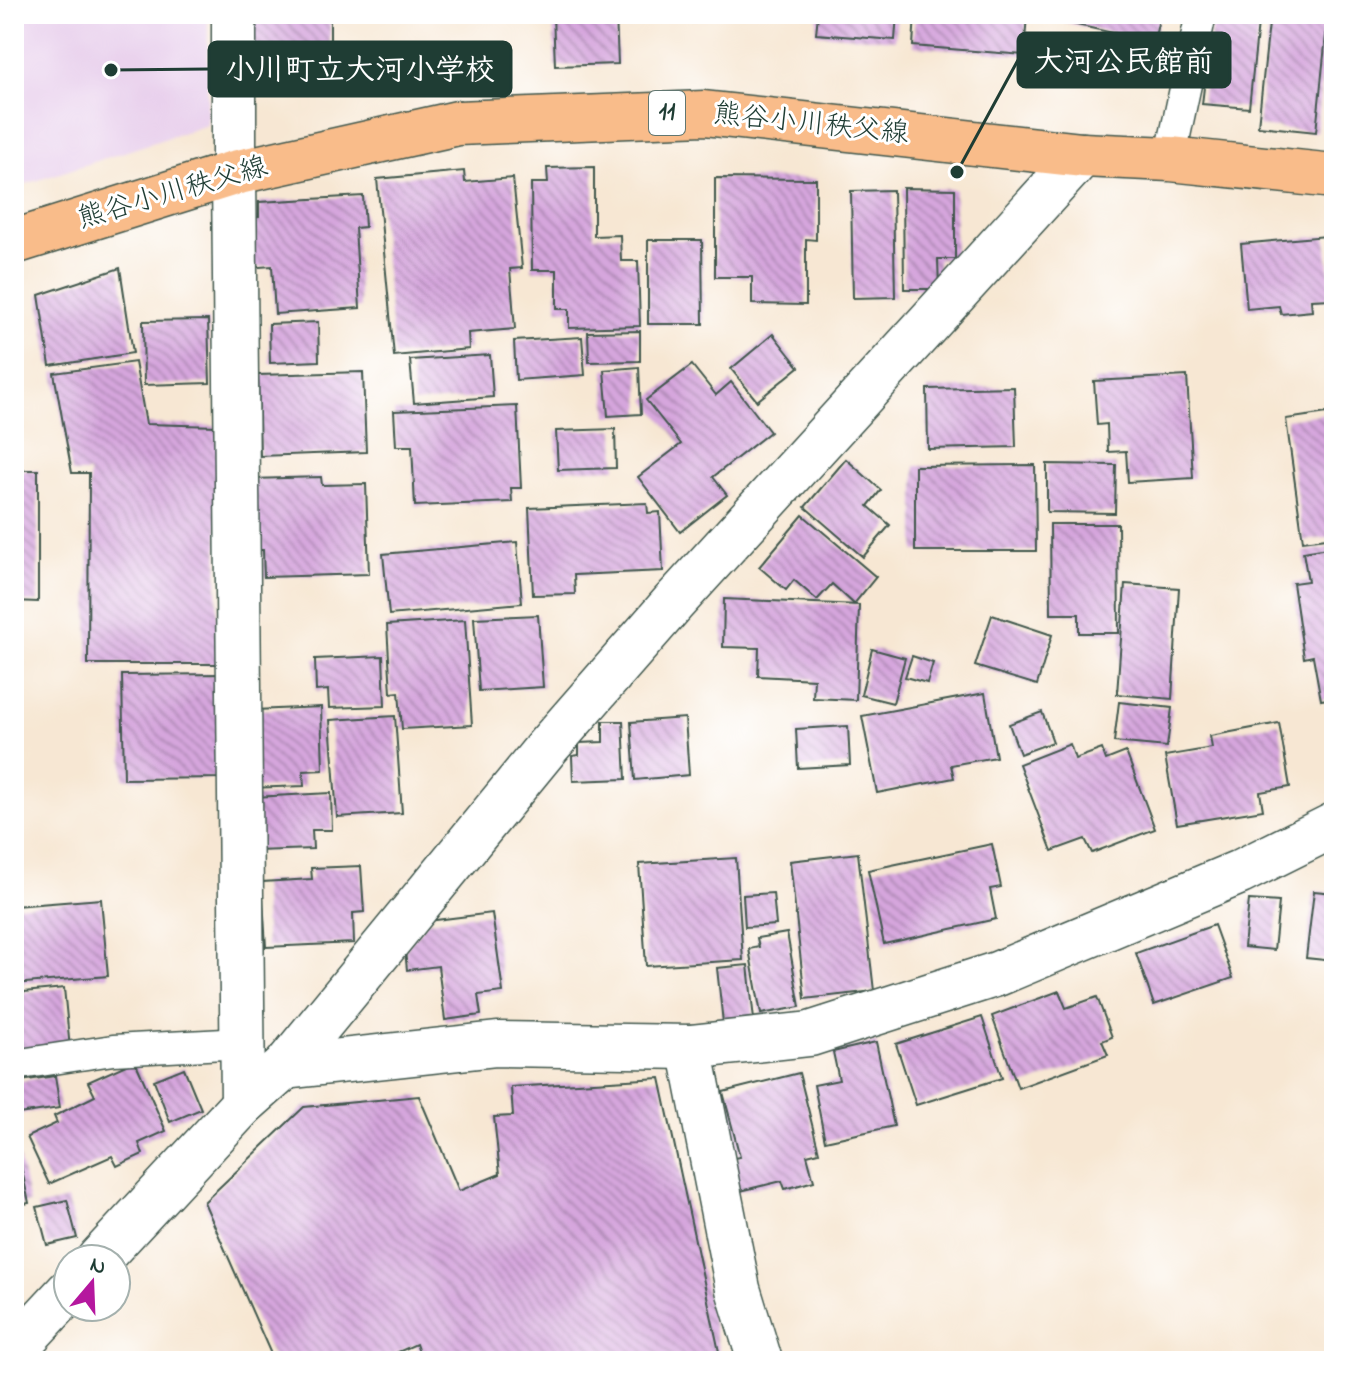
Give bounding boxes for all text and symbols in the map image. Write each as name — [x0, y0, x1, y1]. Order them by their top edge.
callout: 大河公民館前 — [1018, 33, 1230, 87]
callout: 小川町立大河小学校 — [209, 42, 511, 96]
text: 大河公民館前 — [1034, 42, 1214, 86]
text: 小川町立大河小学校 — [225, 50, 495, 94]
road number: 11 — [649, 91, 685, 135]
street label: 熊谷小川秩父線 — [711, 94, 911, 156]
street label: 熊谷小川秩父線 — [73, 147, 273, 241]
north arrow — [52, 1243, 132, 1323]
text: N — [85, 1249, 110, 1284]

